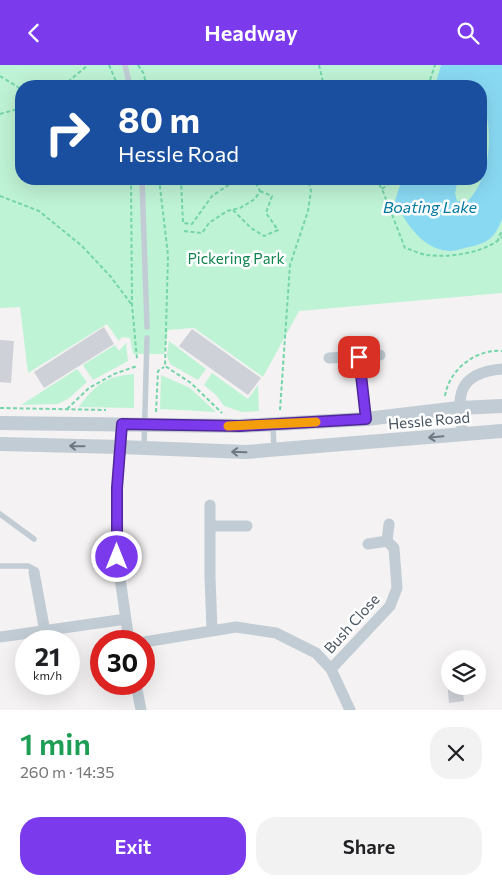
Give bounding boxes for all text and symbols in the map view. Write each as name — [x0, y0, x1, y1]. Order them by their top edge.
icon: back — [20, 19, 48, 47]
text: Headway — [204, 19, 298, 46]
icon: search — [454, 19, 482, 47]
text: 80 m — [118, 97, 200, 140]
icon: right — [35, 100, 100, 165]
text: Hessle Road — [118, 140, 239, 167]
water label: Boating Lake — [383, 197, 478, 216]
park label: Pickering Park — [187, 249, 285, 267]
pin — [338, 336, 380, 378]
icon: arrive — [345, 343, 373, 371]
street label: Hessle Road — [387, 407, 471, 433]
one-way arrow — [428, 432, 444, 441]
one-way arrow — [69, 441, 86, 451]
one-way arrow — [231, 447, 248, 457]
position arrow — [90, 530, 142, 582]
street label: Bush Close — [320, 590, 383, 657]
speed limit sign: 30 — [90, 630, 155, 695]
text: 21 — [35, 641, 60, 671]
map controls — [441, 650, 486, 695]
button: layers — [441, 650, 486, 695]
text: km/h — [33, 668, 62, 682]
text: 1 min — [20, 724, 91, 761]
button: close — [430, 727, 482, 779]
text: 260 m · 14:35 — [20, 762, 114, 781]
button: Exit — [20, 817, 246, 875]
button: Share — [256, 817, 482, 875]

